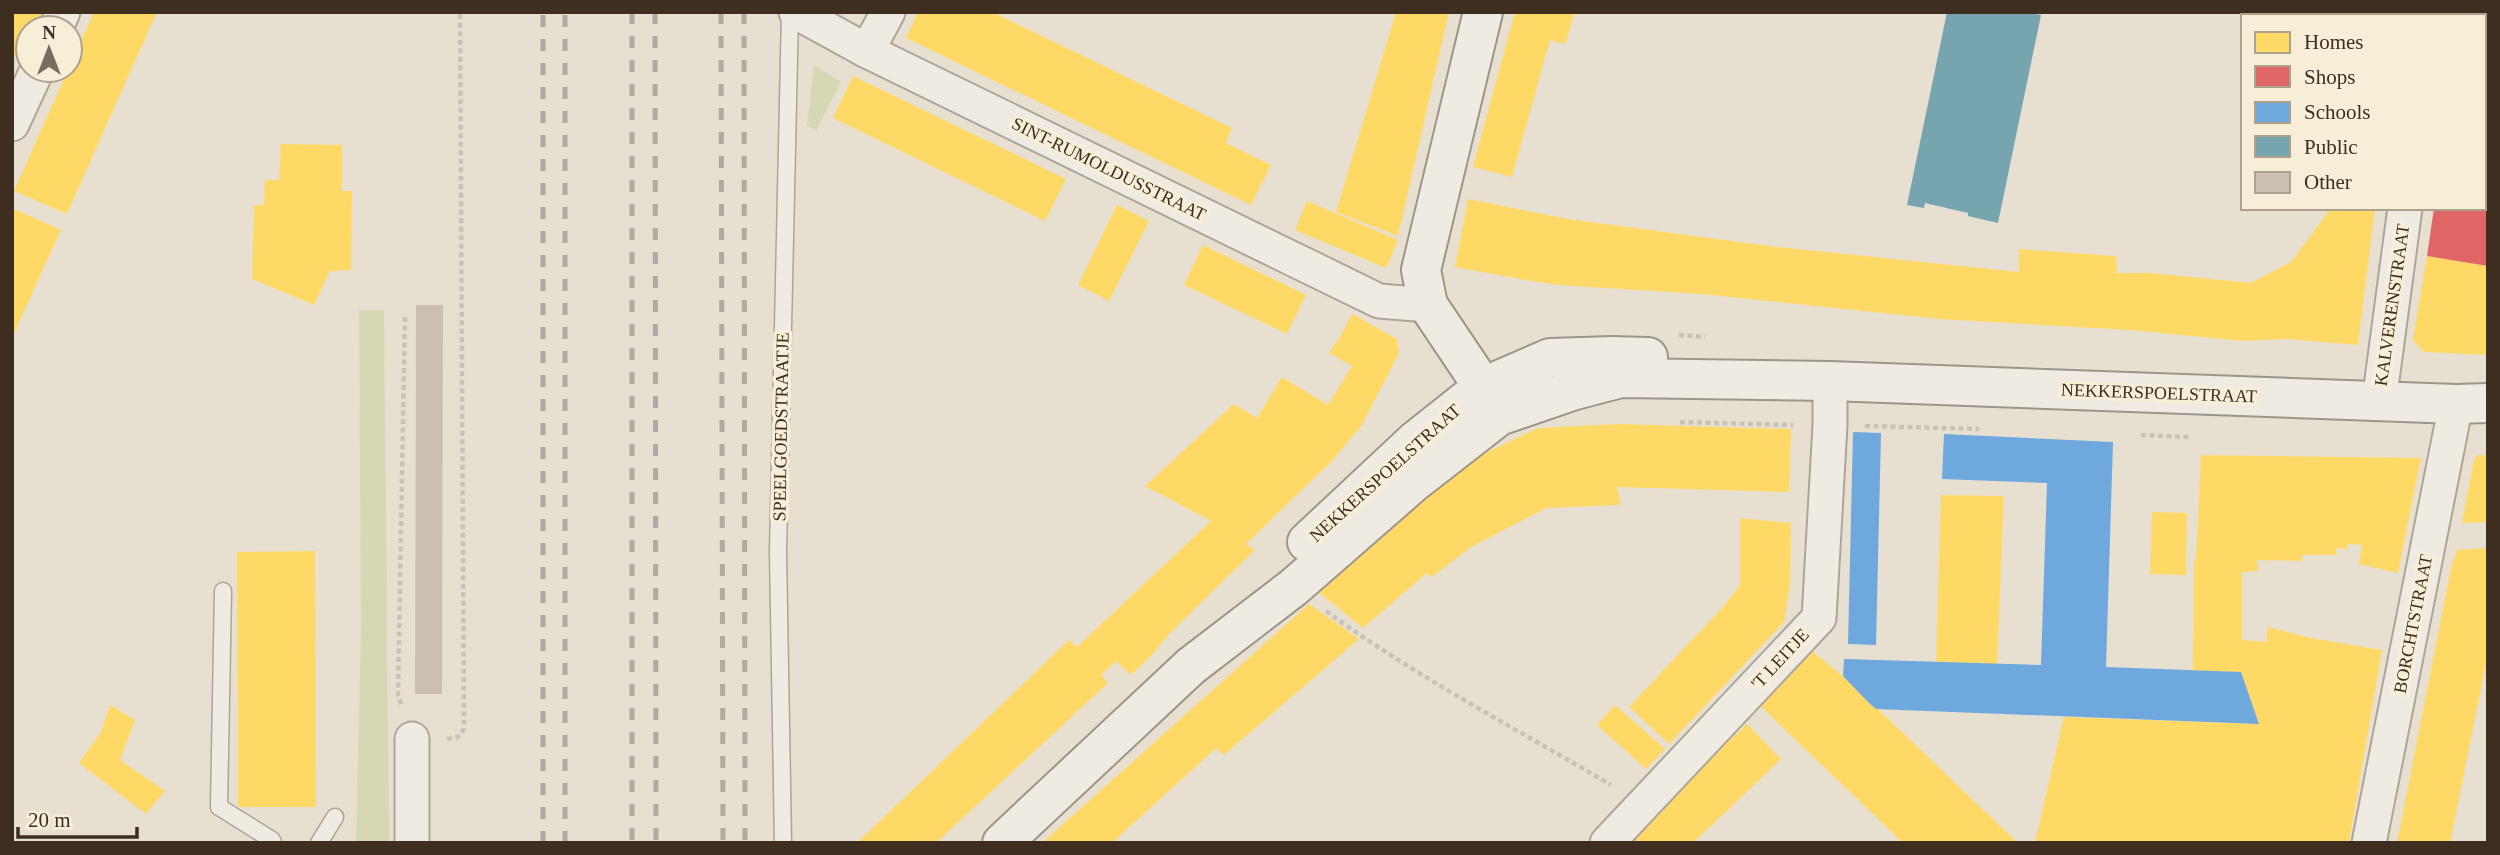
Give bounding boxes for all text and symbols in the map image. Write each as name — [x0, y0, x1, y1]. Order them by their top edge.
north arrow — [14, 14, 84, 84]
legend — [2241, 14, 2486, 210]
text: N — [42, 22, 56, 43]
text: Homes — [2304, 30, 2364, 54]
text: Shops — [2304, 65, 2355, 89]
text: Schools — [2304, 100, 2371, 124]
street label: SINT-RUMOLDUSSTRAAT — [1009, 113, 1209, 225]
text: Public — [2304, 135, 2358, 159]
text: Other — [2304, 170, 2352, 194]
street label: KALVERENSTRAAT — [2371, 223, 2413, 387]
street label: SPEELGOEDSTRAATJE — [769, 332, 793, 522]
street label: NEKKERSPOELSTRAAT — [2061, 380, 2257, 406]
street label: NEKKERSPOELSTRAAT — [1305, 400, 1465, 546]
street label: BORCHTSTRAAT — [2390, 553, 2436, 695]
street label: 'T LEITJE — [1747, 625, 1813, 693]
scale bar — [18, 796, 136, 840]
text: 20 m — [28, 808, 71, 832]

